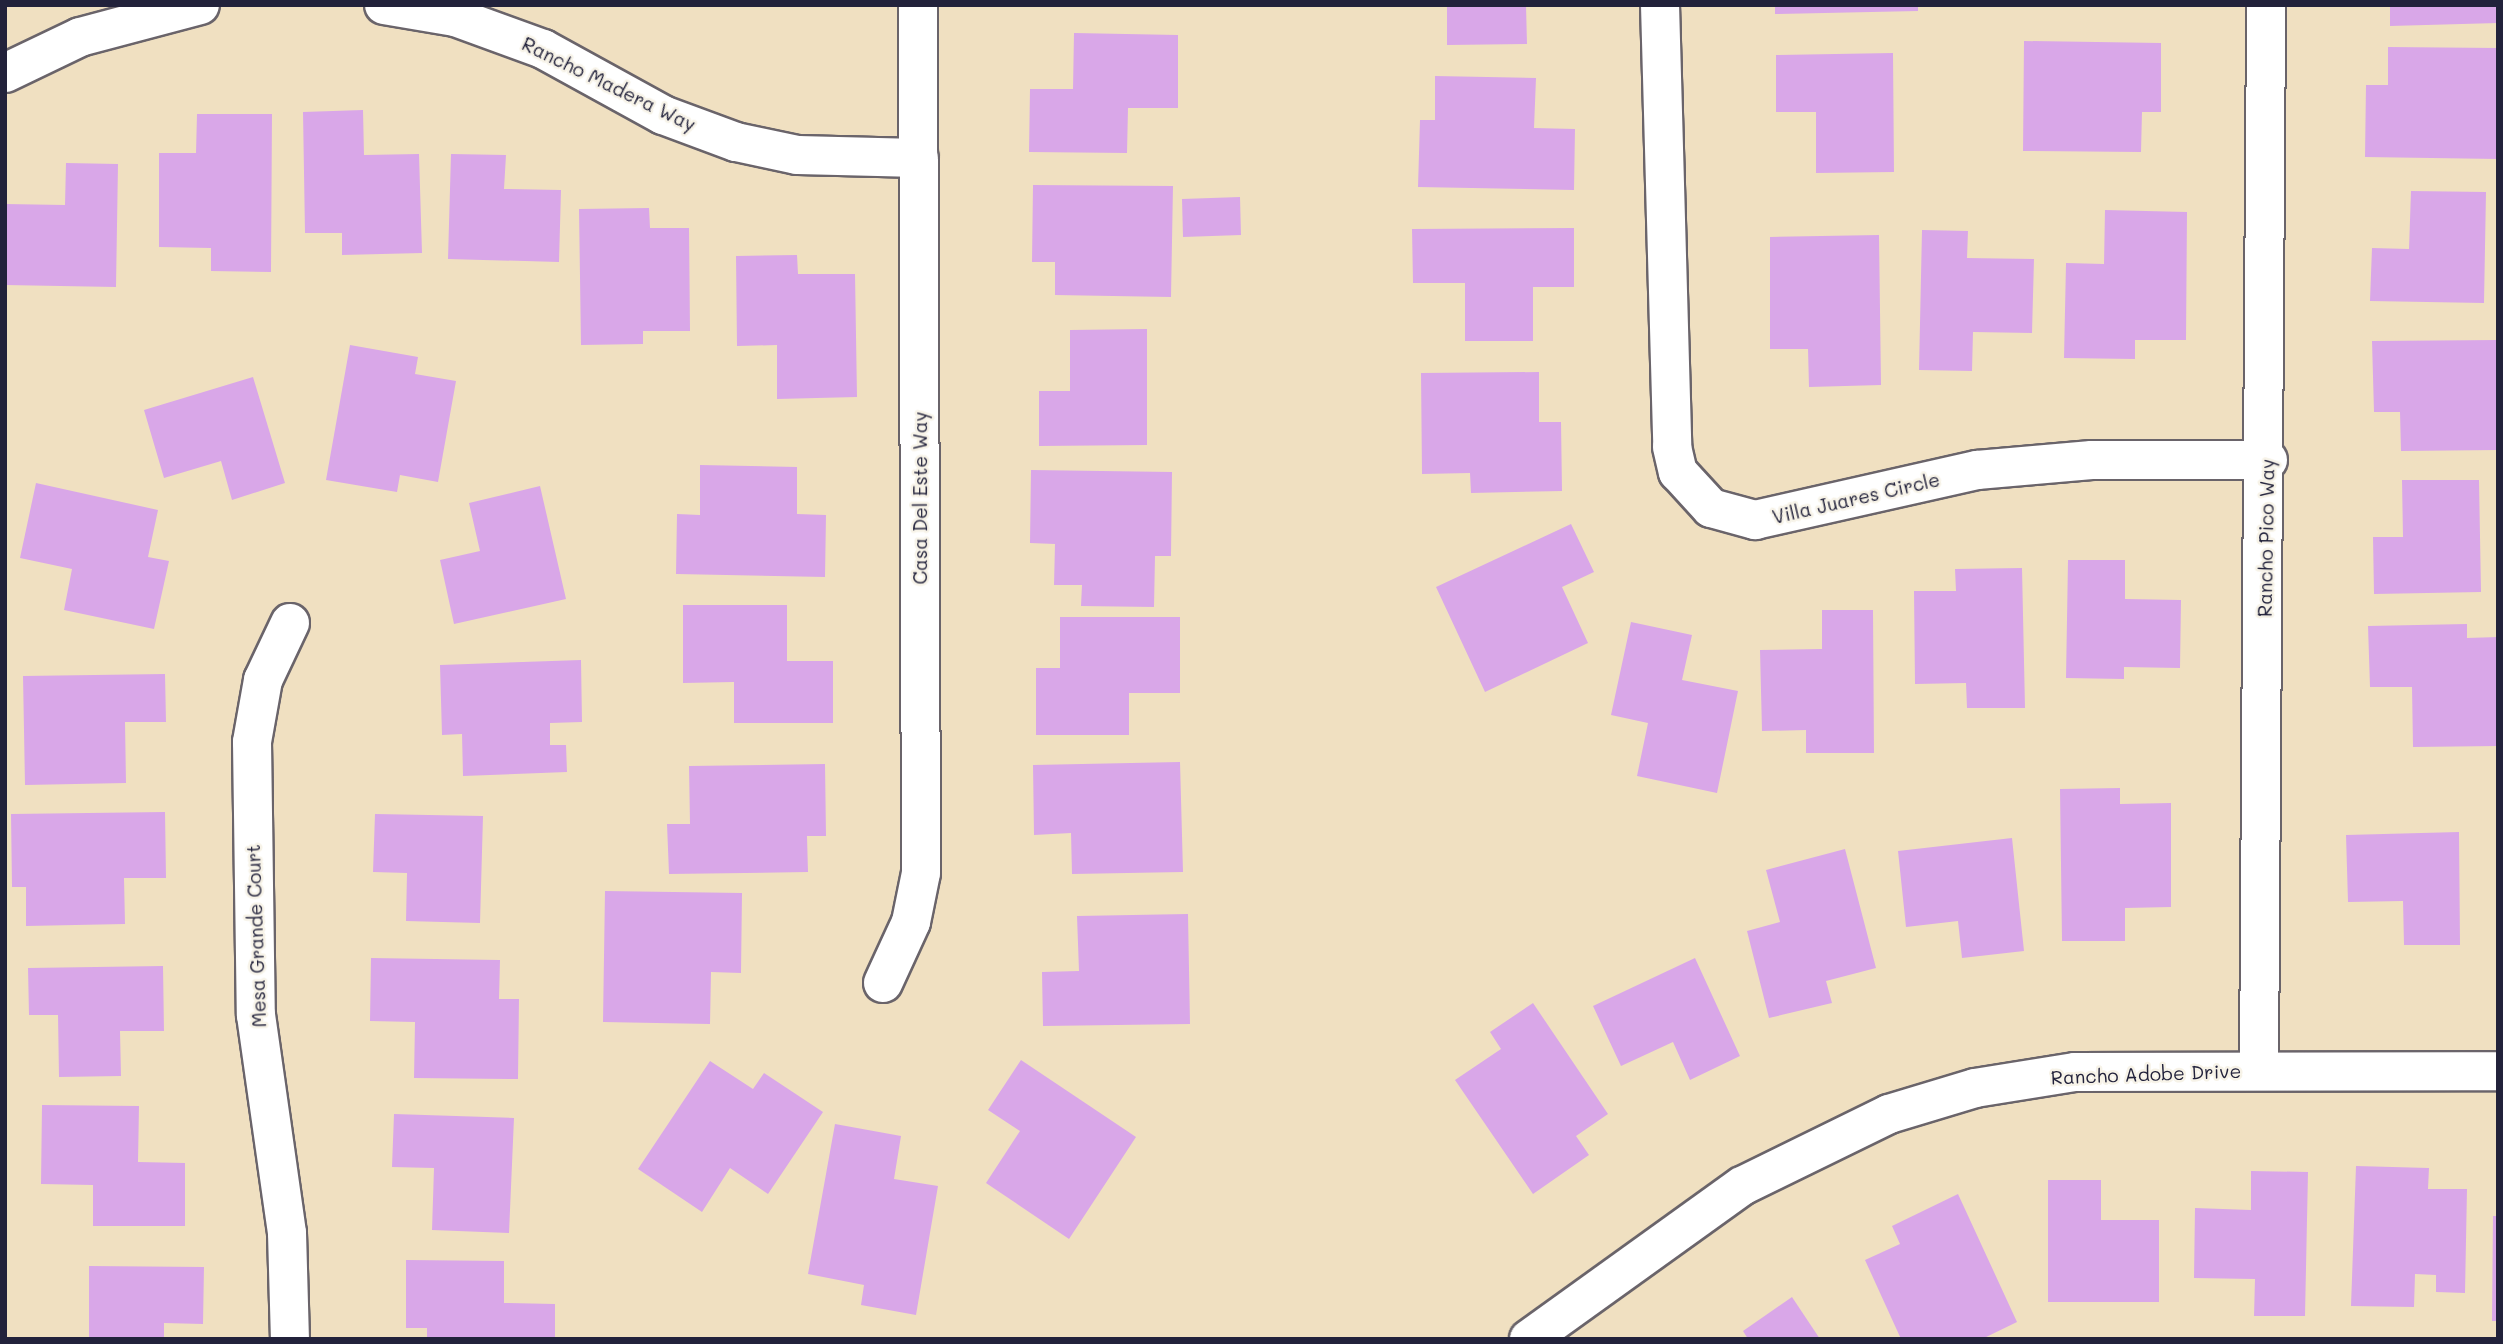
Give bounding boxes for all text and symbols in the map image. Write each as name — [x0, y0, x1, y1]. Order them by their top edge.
street label: Rancho Madera Way — [518, 32, 700, 136]
street label: Casa Del Este Way — [909, 412, 931, 584]
street label: Rancho Pico Way — [2253, 459, 2279, 617]
street label: Villa Juares Circle — [1770, 468, 1942, 528]
street label: Mesa Grande Court — [241, 844, 271, 1028]
street label: Rancho Adobe Drive — [2050, 1059, 2242, 1089]

